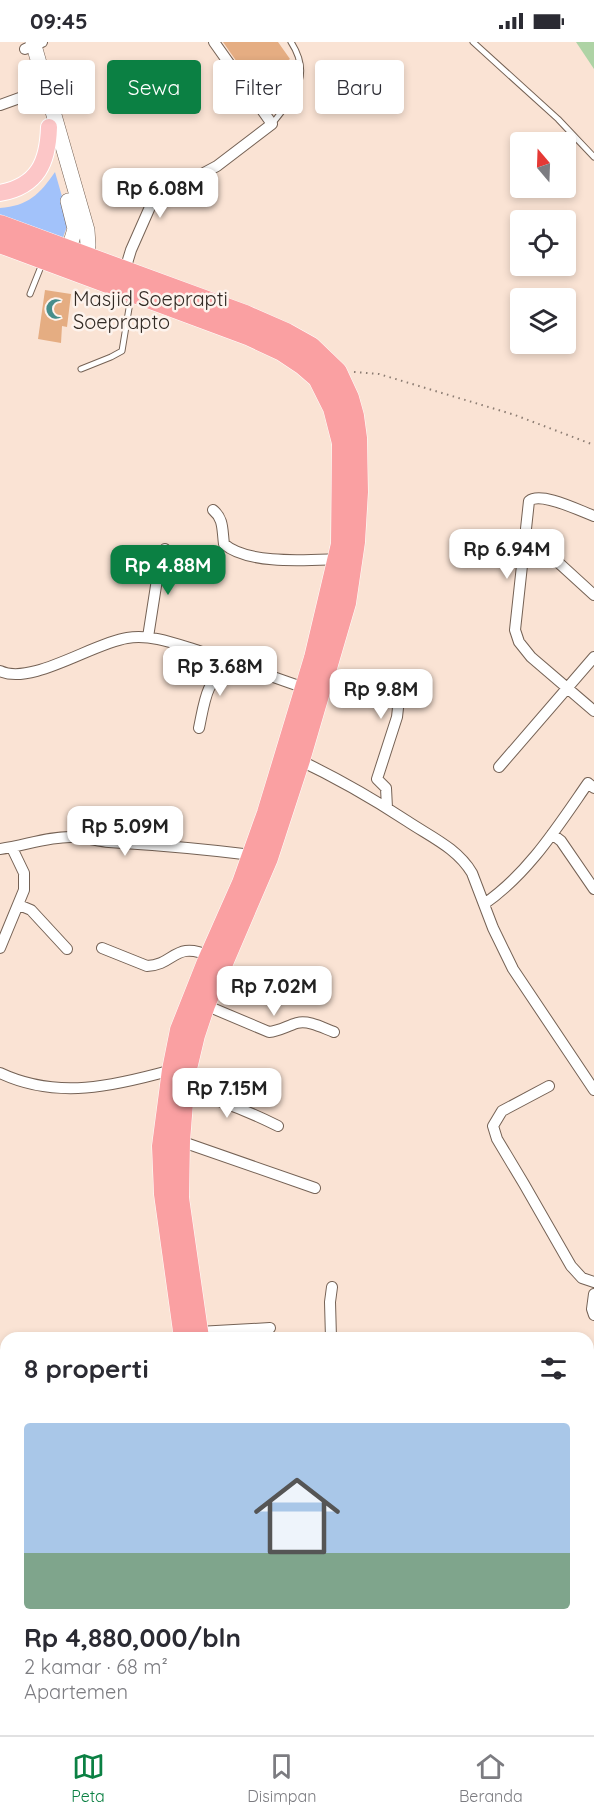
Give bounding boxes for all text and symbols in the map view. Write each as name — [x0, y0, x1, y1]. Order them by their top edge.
text: 09:45 — [30, 7, 88, 35]
chip: Beli — [18, 60, 95, 114]
chip: Sewa — [107, 60, 201, 114]
chip: Filter — [213, 60, 303, 114]
chip: Baru — [315, 60, 404, 114]
north arrow — [510, 132, 576, 198]
map controls — [510, 132, 576, 354]
pin: Rp 6.08M — [98, 168, 222, 219]
text: Rp 6.08M — [116, 175, 204, 200]
button: locate — [510, 210, 576, 276]
place label: Masjid Soeprapti Soeprapto — [73, 286, 228, 334]
button: layers — [510, 288, 576, 354]
mosque icon: Masjid Soeprapti Soeprapto — [44, 297, 68, 321]
pin: Rp 6.94M — [445, 529, 569, 580]
text: Rp 6.94M — [463, 536, 551, 561]
pin: Rp 4.88M — [106, 545, 230, 596]
text: Rp 4.88M — [125, 552, 211, 577]
pin: Rp 3.68M — [158, 646, 282, 697]
text: Rp 3.68M — [177, 653, 263, 678]
pin: Rp 9.8M — [326, 669, 436, 720]
text: Rp 9.8M — [344, 676, 418, 701]
pin: Rp 5.09M — [63, 806, 187, 857]
text: Rp 5.09M — [81, 813, 169, 838]
pin: Rp 7.02M — [212, 966, 336, 1017]
text: Rp 7.02M — [231, 973, 317, 998]
pin: Rp 7.15M — [165, 1068, 289, 1119]
text: Rp 7.15M — [186, 1075, 268, 1100]
text: 8 properti — [24, 1352, 149, 1385]
icon: filters — [537, 1352, 570, 1385]
icon: home — [243, 1462, 351, 1570]
text: Rp 4,880,000/bln — [24, 1621, 241, 1654]
text: 2 kamar · 68 m² — [24, 1654, 168, 1679]
text: Apartemen — [24, 1679, 128, 1704]
tab: Peta — [71, 1750, 105, 1806]
tab: Disimpan — [247, 1750, 316, 1806]
tab: Beranda — [459, 1750, 523, 1806]

